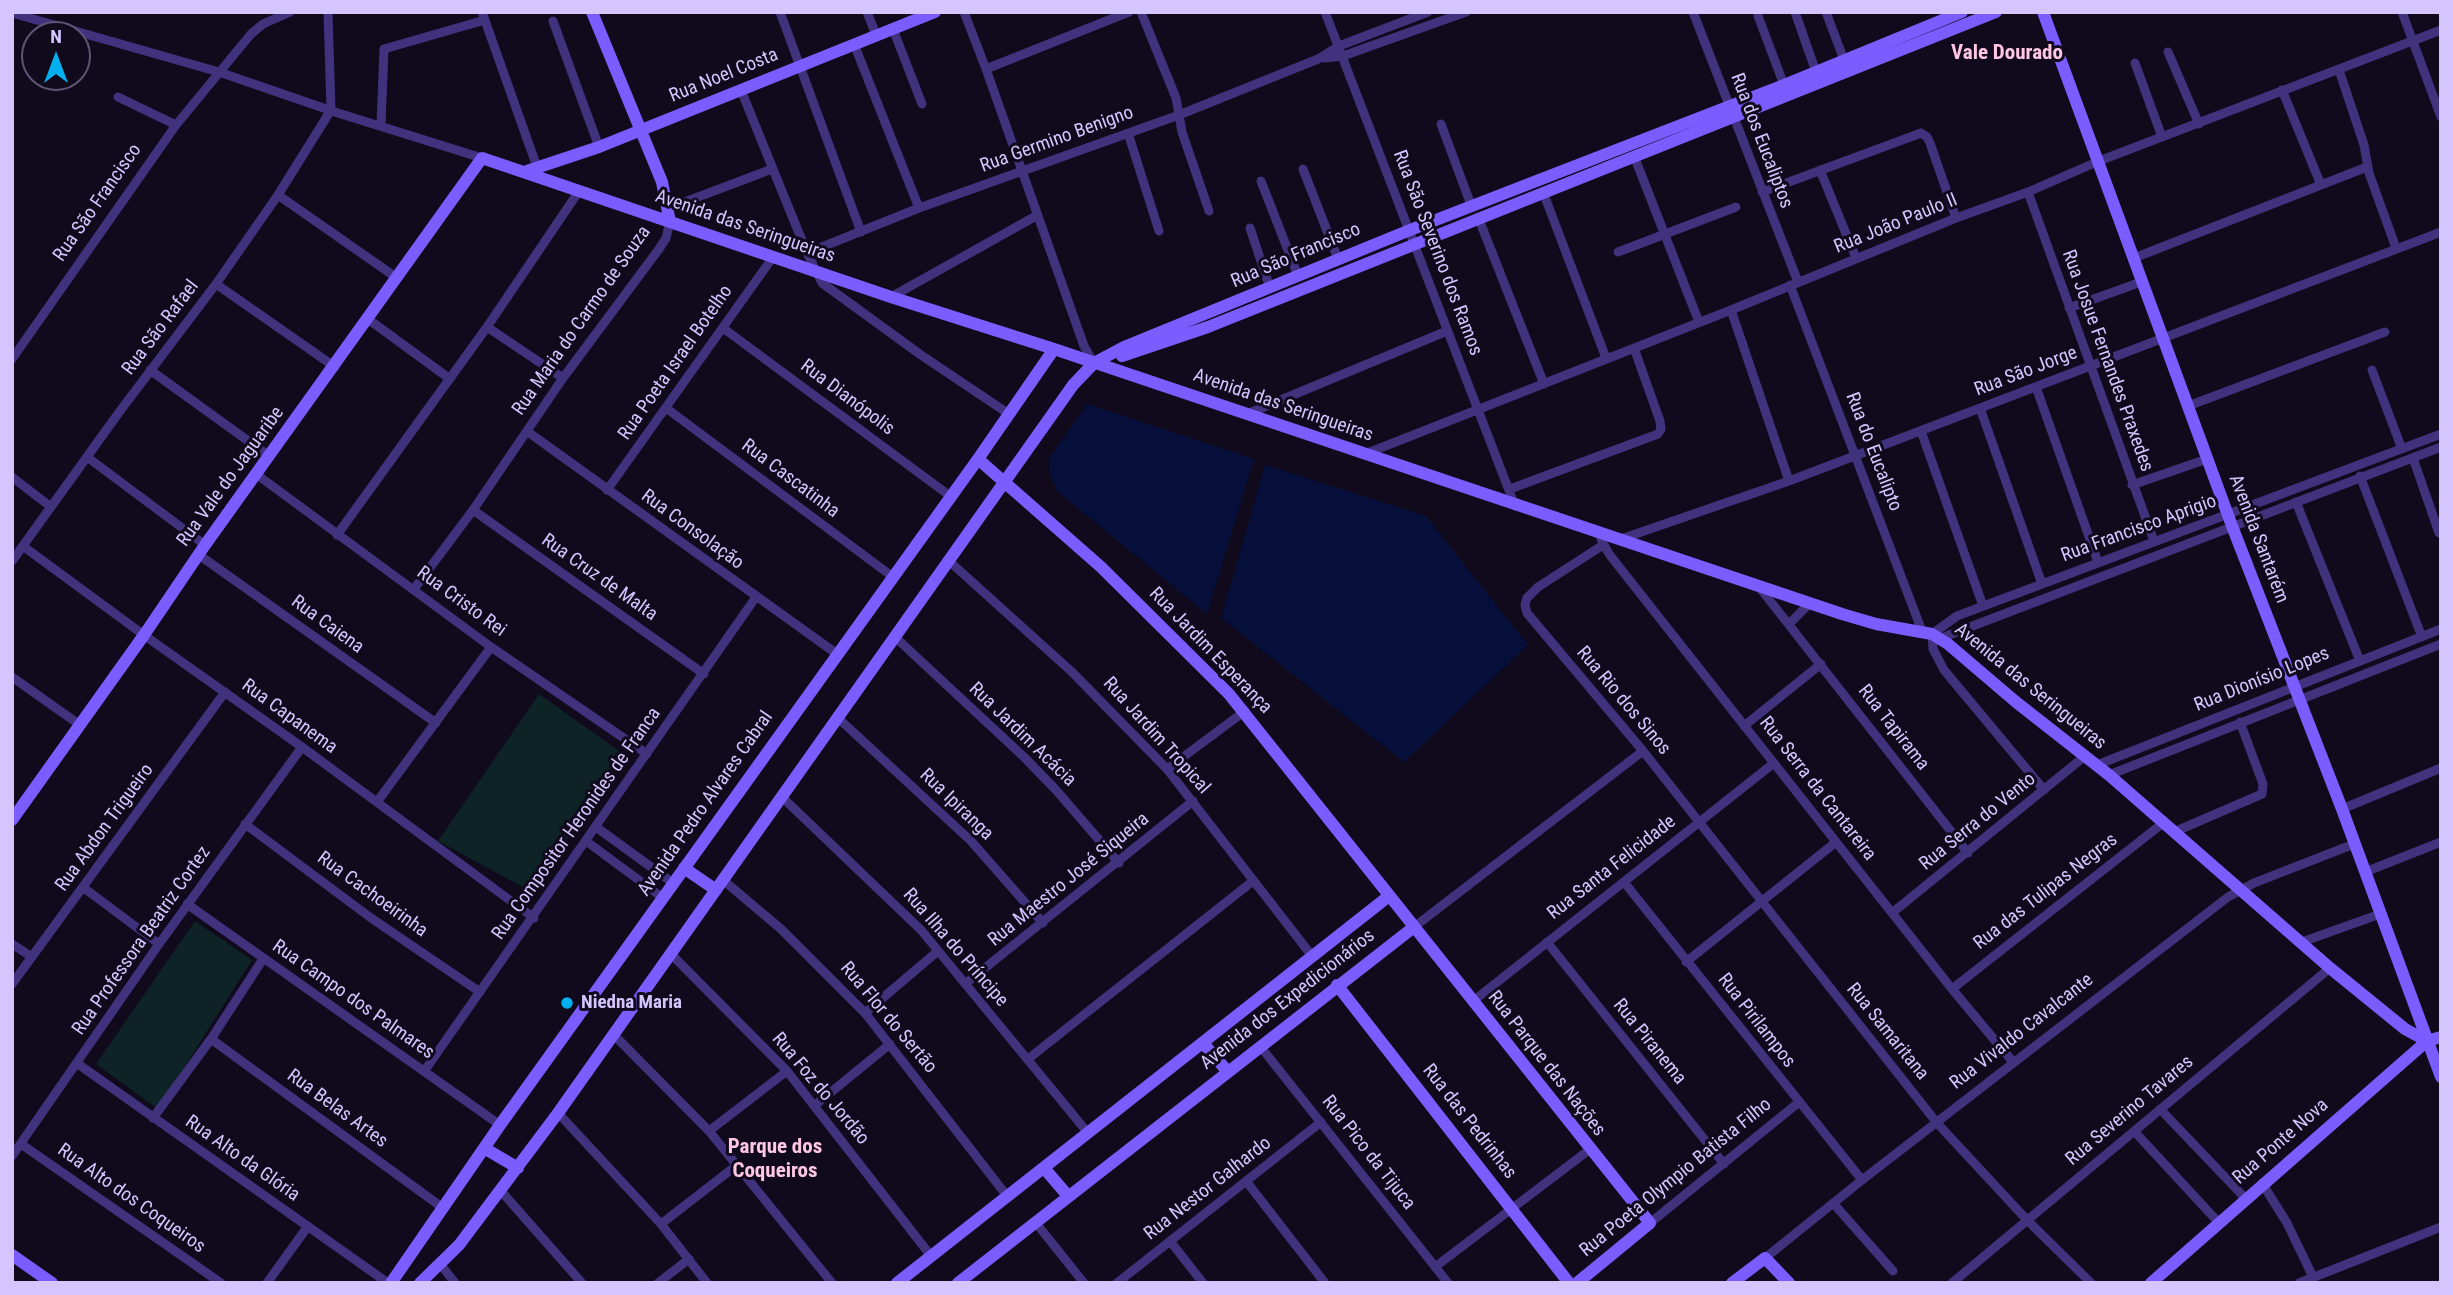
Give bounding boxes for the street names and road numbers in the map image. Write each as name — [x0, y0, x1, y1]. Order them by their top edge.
street label: Rua Noel Costa — [666, 44, 782, 108]
street label: Rua dos Eucaliptos — [1725, 70, 1797, 212]
street label: Rua Germino Benigno — [977, 102, 1137, 178]
street label: Rua São Francisco — [49, 140, 147, 266]
street label: Rua São Severino dos Ramos — [1387, 147, 1487, 359]
street label: Avenida das Seringueiras — [652, 186, 838, 268]
street label: Rua João Paulo II — [1831, 189, 1961, 259]
street label: Rua São Francisco — [1228, 218, 1364, 294]
street label: Rua Maria do Carmo de Souza — [508, 222, 656, 420]
street label: Rua Josue Fernandes Praxedes — [2056, 247, 2158, 475]
street label: Rua São Rafael — [118, 276, 204, 380]
street label: Rua Poeta Israel Botelho — [614, 281, 738, 445]
street label: Rua São Jorge — [1971, 342, 2081, 402]
street label: Rua Dianópolis — [795, 355, 899, 441]
street label: Avenida das Seringueiras — [1190, 365, 1376, 447]
street label: Rua do Eucalipto — [1840, 389, 1906, 515]
street label: Rua Vale do Jaguaribe — [173, 403, 289, 551]
street label: Rua Cascatinha — [737, 435, 843, 523]
street label: Avenida Santarém — [2223, 472, 2293, 606]
street label: Rua Consolação — [636, 485, 748, 575]
street label: Rua Francisco Aprigio — [2058, 490, 2220, 568]
street label: Rua Cruz de Malta — [537, 530, 661, 626]
street label: Rua Cristo Rei — [412, 562, 510, 642]
street label: Rua Jardim Esperança — [1144, 583, 1276, 719]
street label: Rua Caiena — [286, 591, 368, 659]
street label: Avenida das Seringueiras — [1950, 619, 2110, 755]
street label: Rua Rio dos Sinos — [1571, 642, 1675, 760]
street label: Rua Dionísio Lopes — [2191, 643, 2333, 717]
street label: Rua Jardim Tropical — [1098, 673, 1214, 799]
street label: Rua Capanema — [237, 675, 341, 759]
street label: Rua Jardim Acácia — [964, 678, 1080, 792]
street label: Rua Tapirama — [1853, 681, 1933, 775]
street label: Rua Compositor Heronides de Franca — [488, 703, 666, 945]
street label: Avenida Pedro Alvares Cabral — [634, 707, 778, 901]
street label: Rua Serra da Cantareira — [1754, 713, 1880, 865]
street label: Rua Abdon Trigueiro — [51, 760, 159, 896]
street label: Rua Ipiranga — [914, 764, 998, 846]
street label: Rua Serra do Vento — [1915, 768, 2041, 876]
street label: Rua Maestro José Siqueira — [984, 808, 1154, 952]
street label: Rua Santa Felicidade — [1543, 811, 1681, 925]
street label: Rua das Tulipas Negras — [1970, 829, 2122, 955]
street label: Rua Professora Beatriz Cortez — [68, 842, 216, 1040]
street label: Rua Cachoeirinha — [312, 847, 432, 943]
street label: Rua Ilha do Príncipe — [897, 884, 1013, 1012]
street label: Avenida dos Expedicionários — [1196, 925, 1380, 1075]
street label: Rua Campo dos Palmares — [268, 935, 438, 1065]
street label: Rua Flor do Sertão — [835, 958, 941, 1078]
street label: Rua Pirilampos — [1712, 969, 1800, 1073]
street label: Rua Vivaldo Cavalcante — [1946, 969, 2098, 1095]
street label: Rua Samaritana — [1841, 979, 1933, 1085]
street label: Rua Parque das Nações — [1482, 987, 1610, 1141]
street label: Rua Piranema — [1608, 995, 1690, 1089]
street label: Rua Foz do Jordão — [766, 1028, 874, 1150]
street label: Rua Severino Tavares — [2062, 1051, 2198, 1171]
street label: Rua das Pedrinhas — [1417, 1060, 1521, 1184]
street label: Rua Belas Artes — [282, 1065, 392, 1153]
street label: Rua Pico da Tijuca — [1316, 1091, 1420, 1215]
street label: Rua Poeta Olympio Batista Filho — [1576, 1094, 1776, 1262]
street label: Rua Ponte Nova — [2229, 1094, 2333, 1190]
street label: Rua Alto da Glória — [180, 1111, 304, 1207]
street label: Rua Nestor Galhardo — [1140, 1132, 1276, 1246]
street label: Rua Alto dos Coqueiros — [53, 1139, 209, 1259]

